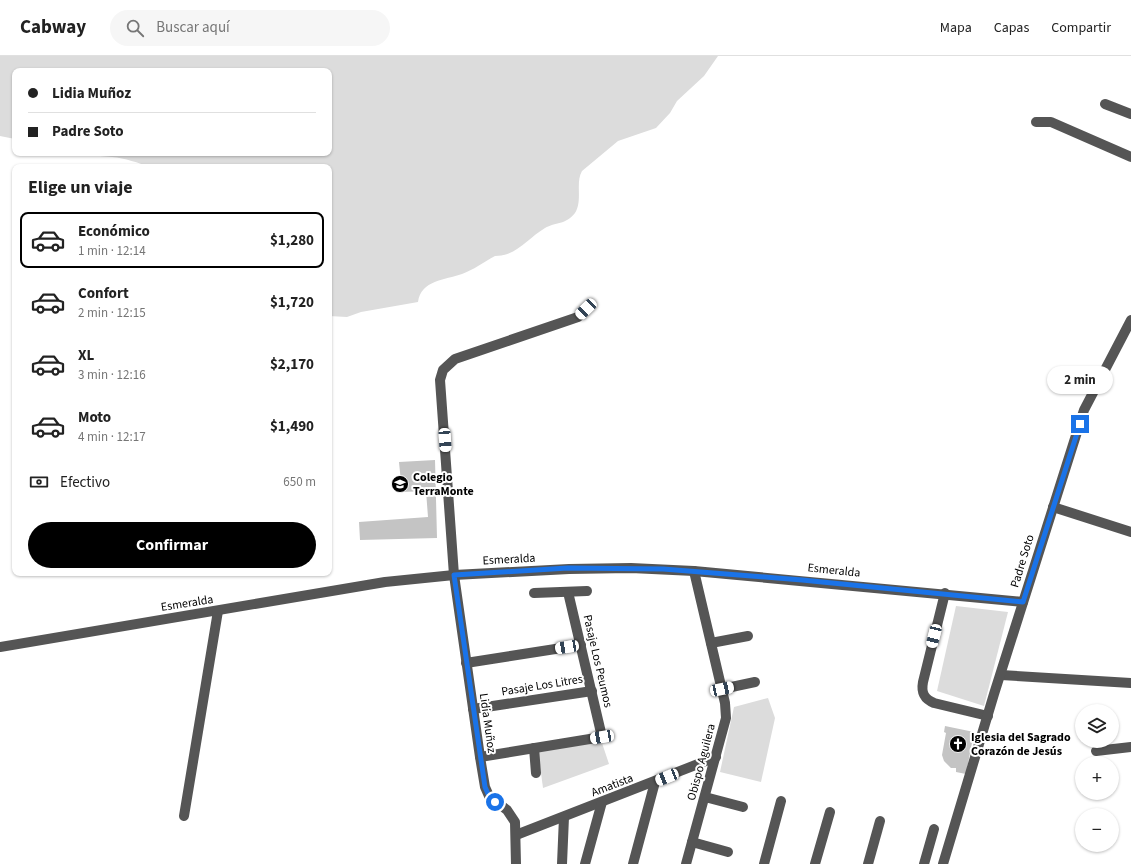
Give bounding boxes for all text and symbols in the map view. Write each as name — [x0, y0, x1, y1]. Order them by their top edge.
search box — [110, 10, 390, 46]
text: Cabway — [20, 14, 86, 41]
icon: search — [124, 17, 146, 39]
text: Buscar aquí — [156, 17, 230, 38]
text: Mapa — [940, 18, 972, 38]
text: Capas — [994, 18, 1029, 38]
text: Compartir — [1051, 18, 1111, 38]
text: Lidia Muñoz — [52, 83, 131, 104]
text: Padre Soto — [52, 121, 124, 142]
text: Elige un viaje — [28, 175, 133, 200]
text: Económico — [78, 221, 150, 242]
icon: car — [30, 222, 66, 258]
text: $1,280 — [270, 230, 314, 251]
text: 1 min · 12:14 — [78, 242, 146, 260]
text: Confort — [78, 283, 129, 304]
icon: car — [30, 284, 66, 320]
text: $1,720 — [270, 292, 314, 313]
car — [573, 296, 599, 322]
text: 2 min · 12:15 — [78, 304, 146, 322]
text: XL — [78, 345, 94, 366]
icon: car — [30, 346, 66, 382]
text: $2,170 — [270, 354, 314, 375]
text: 3 min · 12:16 — [78, 366, 146, 384]
callout: 2 min — [1047, 366, 1113, 394]
text: 2 min — [1064, 371, 1096, 389]
text: Moto — [78, 407, 111, 428]
icon: car — [30, 408, 66, 444]
route end — [1071, 415, 1089, 433]
text: $1,490 — [270, 416, 314, 437]
text: 4 min · 12:17 — [78, 428, 146, 446]
car — [438, 428, 452, 452]
place label: Colegio TerraMonte — [413, 469, 474, 500]
icon: cash — [28, 471, 50, 493]
text: Efectivo — [60, 472, 110, 493]
text: 650 m — [283, 473, 316, 491]
school or university icon: Colegio TerraMonte — [390, 474, 410, 494]
button: Confirmar — [28, 522, 316, 568]
street label: Padre Soto — [1006, 533, 1039, 590]
street label: Esmeralda — [482, 550, 536, 569]
street label: Esmeralda — [807, 559, 861, 582]
street label: Esmeralda — [160, 591, 215, 616]
street label: Pasaje Los Peumos — [579, 613, 616, 709]
car — [925, 623, 943, 649]
car — [554, 639, 580, 655]
street label: Pasaje Los Litres — [500, 671, 584, 700]
car — [709, 681, 735, 697]
street label: Lidia Muñoz — [475, 692, 500, 754]
map controls — [1075, 704, 1119, 852]
button: layers — [1075, 704, 1119, 748]
street label: Obispo Aguilera — [683, 722, 720, 803]
car — [589, 729, 615, 745]
place label: Iglesia del Sagrado Corazón de Jesús — [971, 729, 1071, 760]
church icon: Iglesia del Sagrado Corazón de Jesús — [948, 734, 968, 754]
button: + — [1075, 756, 1119, 800]
car — [654, 767, 680, 787]
street label: Amatista — [589, 770, 636, 801]
route start — [486, 793, 504, 811]
button: − — [1075, 808, 1119, 852]

